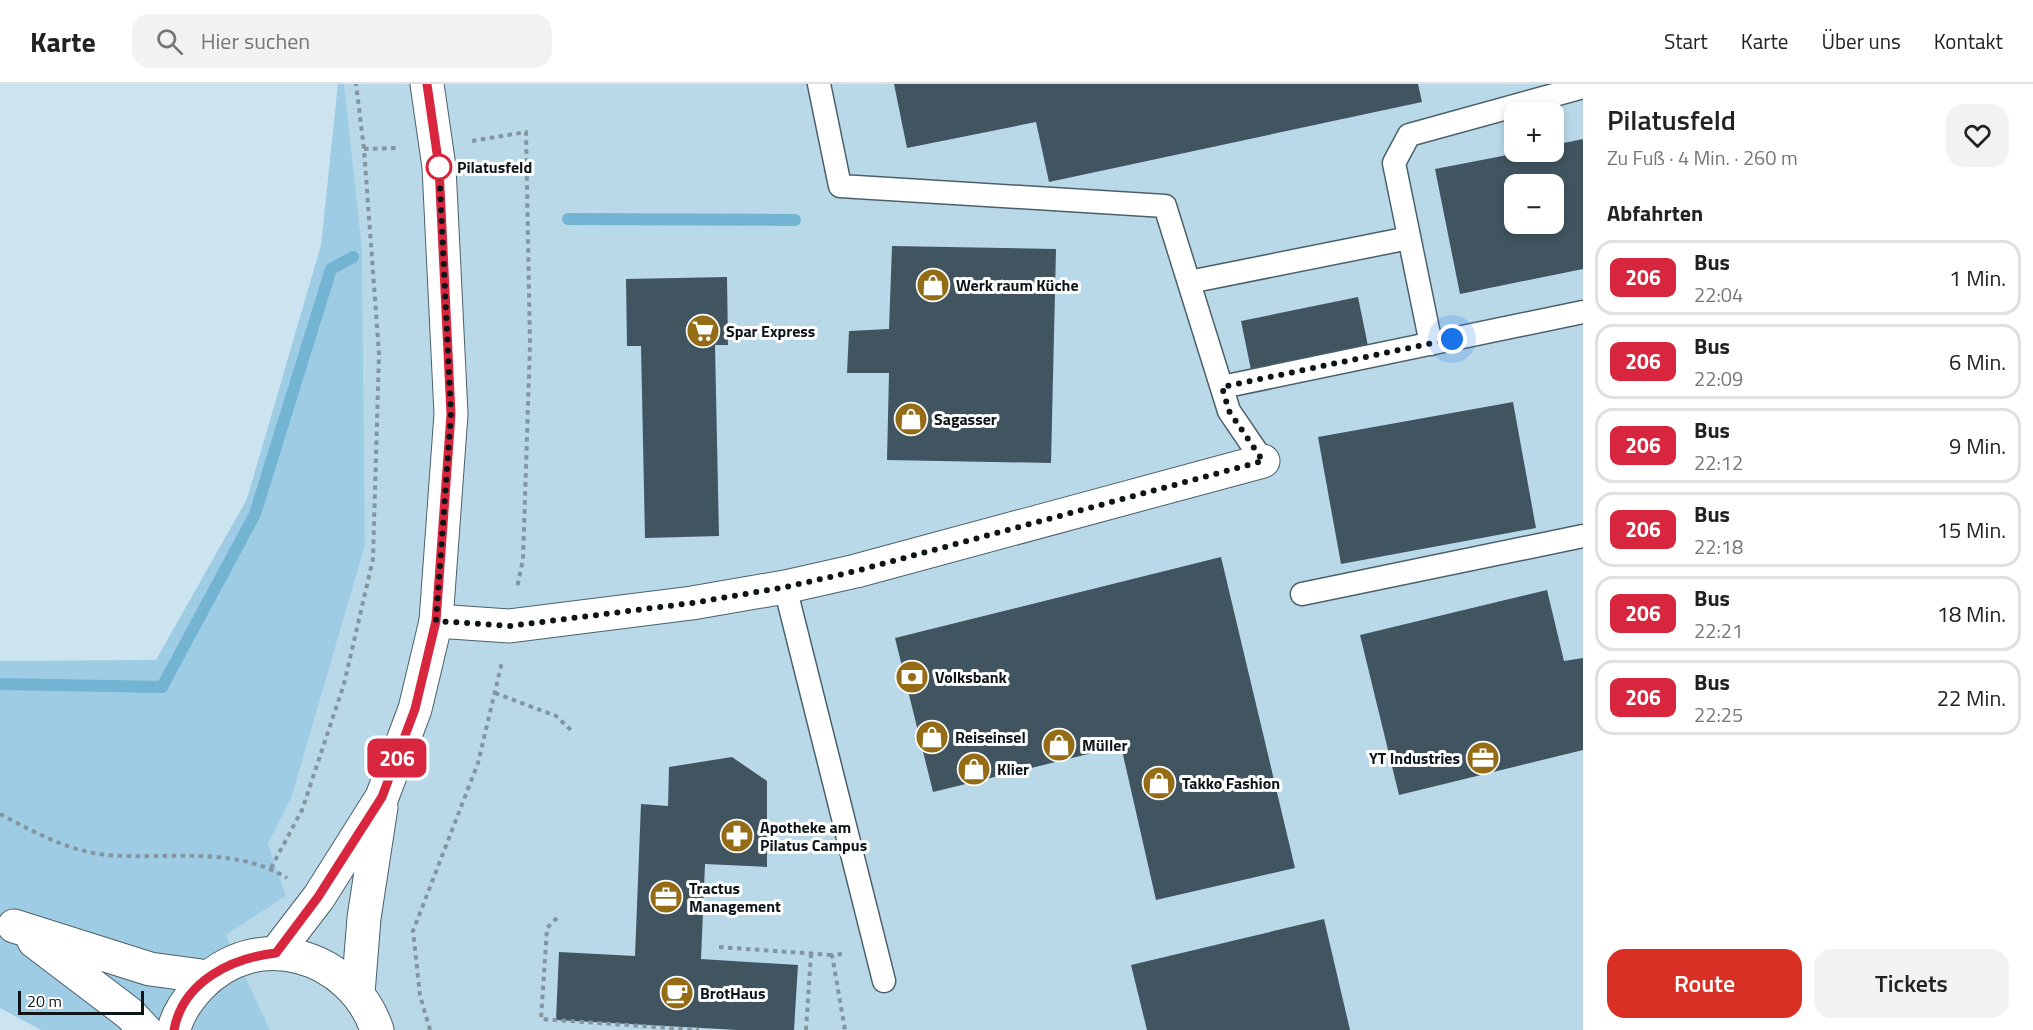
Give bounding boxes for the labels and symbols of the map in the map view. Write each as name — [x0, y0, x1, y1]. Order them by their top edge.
marker: Pilatusfeld — [426, 154, 452, 180]
place label: Pilatusfeld — [457, 155, 532, 179]
shop icon: Werk raum Küche — [915, 267, 951, 303]
place label: Werk raum Küche — [956, 273, 1079, 297]
supermarket icon: Spar Express — [685, 313, 721, 349]
place label: Spar Express — [726, 319, 815, 343]
your location — [1437, 324, 1467, 354]
shop icon: Sagasser — [893, 401, 929, 437]
place label: Sagasser — [934, 407, 997, 431]
bank icon: Volksbank — [894, 659, 930, 695]
place label: Volksbank — [935, 665, 1008, 689]
shop icon: Reiseinsel — [914, 719, 950, 755]
place label: Reiseinsel — [955, 725, 1026, 749]
shop icon: Müller — [1041, 727, 1077, 763]
place label: Müller — [1082, 733, 1127, 757]
line badge: 206 — [362, 738, 432, 778]
office icon: YT Industries — [1465, 740, 1501, 776]
place label: YT Industries — [1369, 746, 1460, 770]
shop icon: Klier — [956, 751, 992, 787]
place label: Klier — [997, 757, 1029, 781]
shop icon: Takko Fashion — [1141, 765, 1177, 801]
place label: Takko Fashion — [1182, 771, 1280, 795]
place label: Apotheke am Pilatus Campus — [760, 815, 867, 857]
pharmacy icon: Apotheke am Pilatus Campus — [719, 818, 755, 854]
place label: Tractus Management — [689, 876, 781, 918]
office icon: Tractus Management — [648, 879, 684, 915]
cafe icon: BrotHaus — [659, 975, 695, 1011]
place label: BrotHaus — [700, 981, 765, 1005]
scale bar — [18, 988, 144, 1016]

